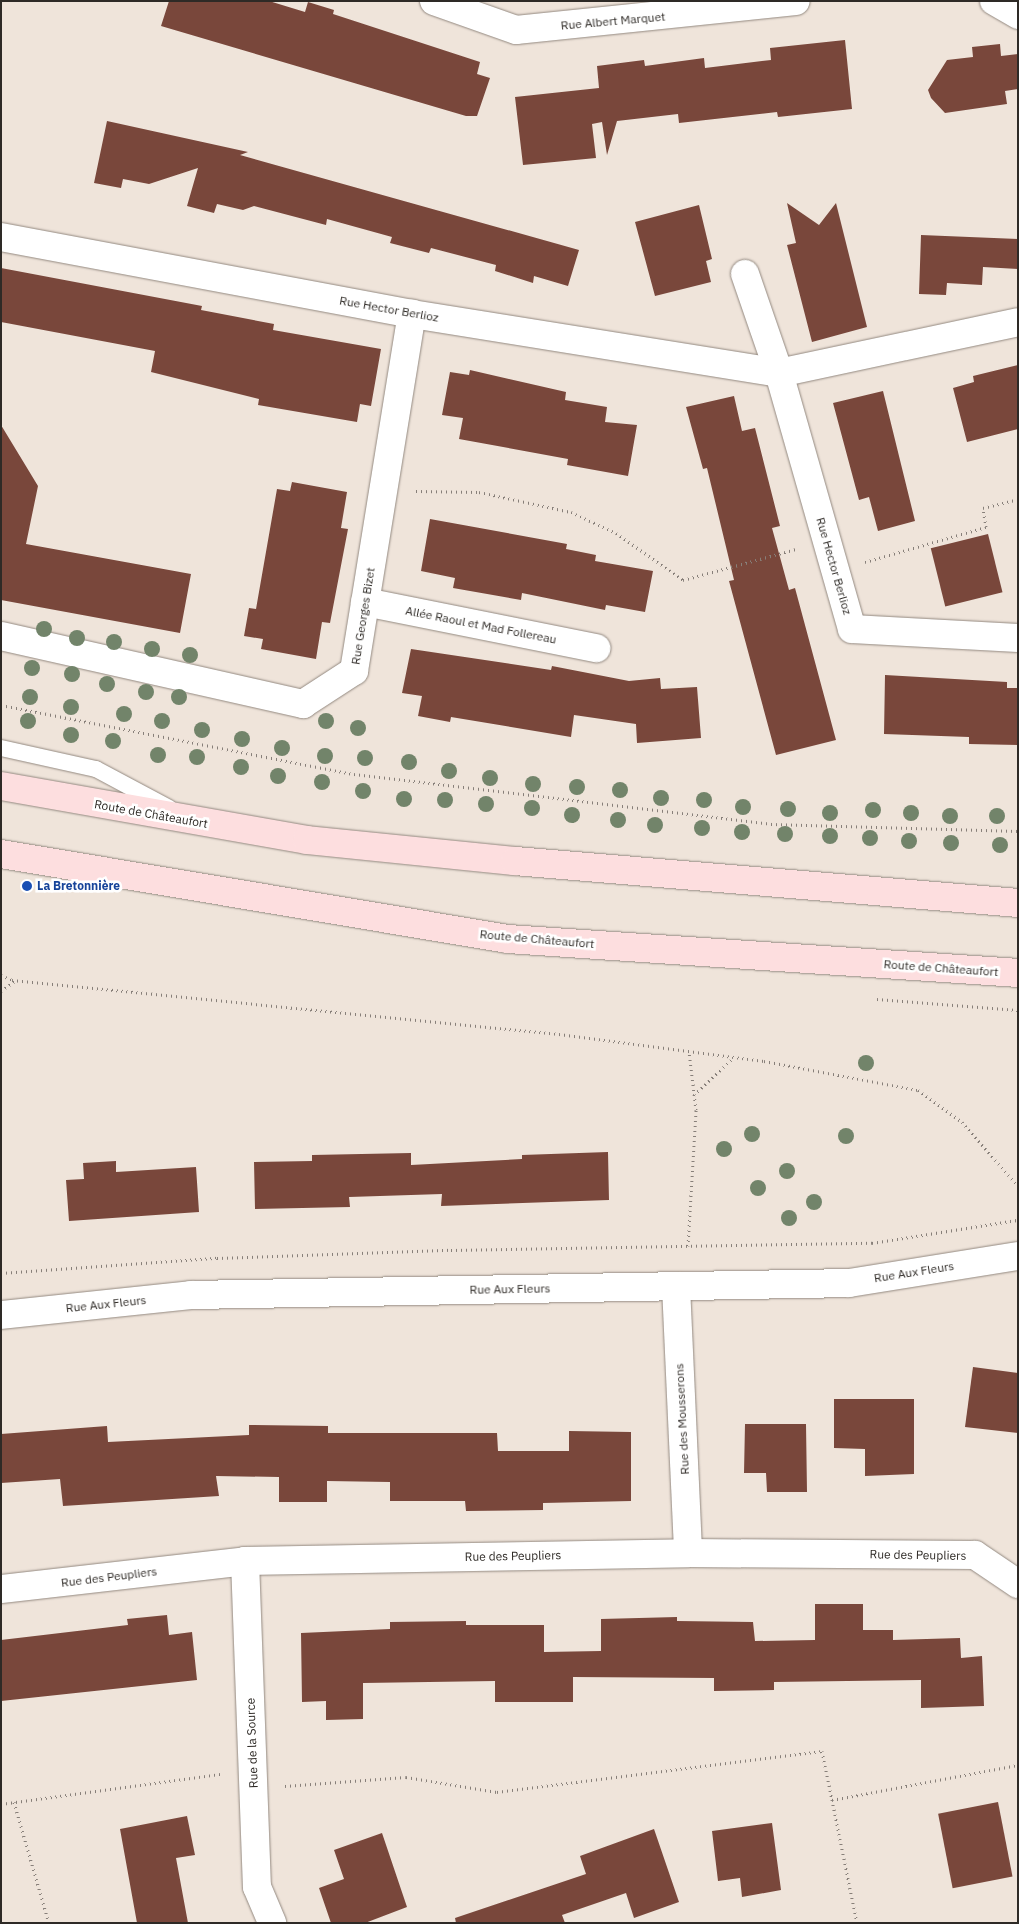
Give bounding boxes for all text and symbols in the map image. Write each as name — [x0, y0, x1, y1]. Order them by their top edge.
street label: Rue Albert Marquet — [560, 9, 666, 33]
street label: Rue Hector Berlioz — [338, 293, 440, 325]
street label: Rue Hector Berlioz — [813, 516, 855, 616]
street label: Rue Georges Bizet — [348, 566, 378, 666]
street label: Allée Raoul et Mad Follereau — [404, 603, 558, 647]
street label: Route de Châteaufort — [93, 797, 209, 831]
place label: La Bretonnière — [37, 879, 120, 893]
marker: La Bretonnière — [21, 880, 33, 892]
street label: Route de Châteaufort — [479, 927, 595, 951]
street label: Route de Châteaufort — [883, 957, 999, 979]
street label: Rue Aux Fleurs — [873, 1259, 955, 1285]
street label: Rue Aux Fleurs — [469, 1281, 551, 1297]
street label: Rue Aux Fleurs — [65, 1293, 147, 1315]
street label: Rue des Mousserons — [672, 1363, 692, 1475]
street label: Rue des Peupliers — [870, 1547, 966, 1563]
street label: Rue des Peupliers — [465, 1548, 561, 1564]
street label: Rue des Peupliers — [60, 1564, 158, 1590]
street label: Rue de la Source — [243, 1698, 261, 1788]

